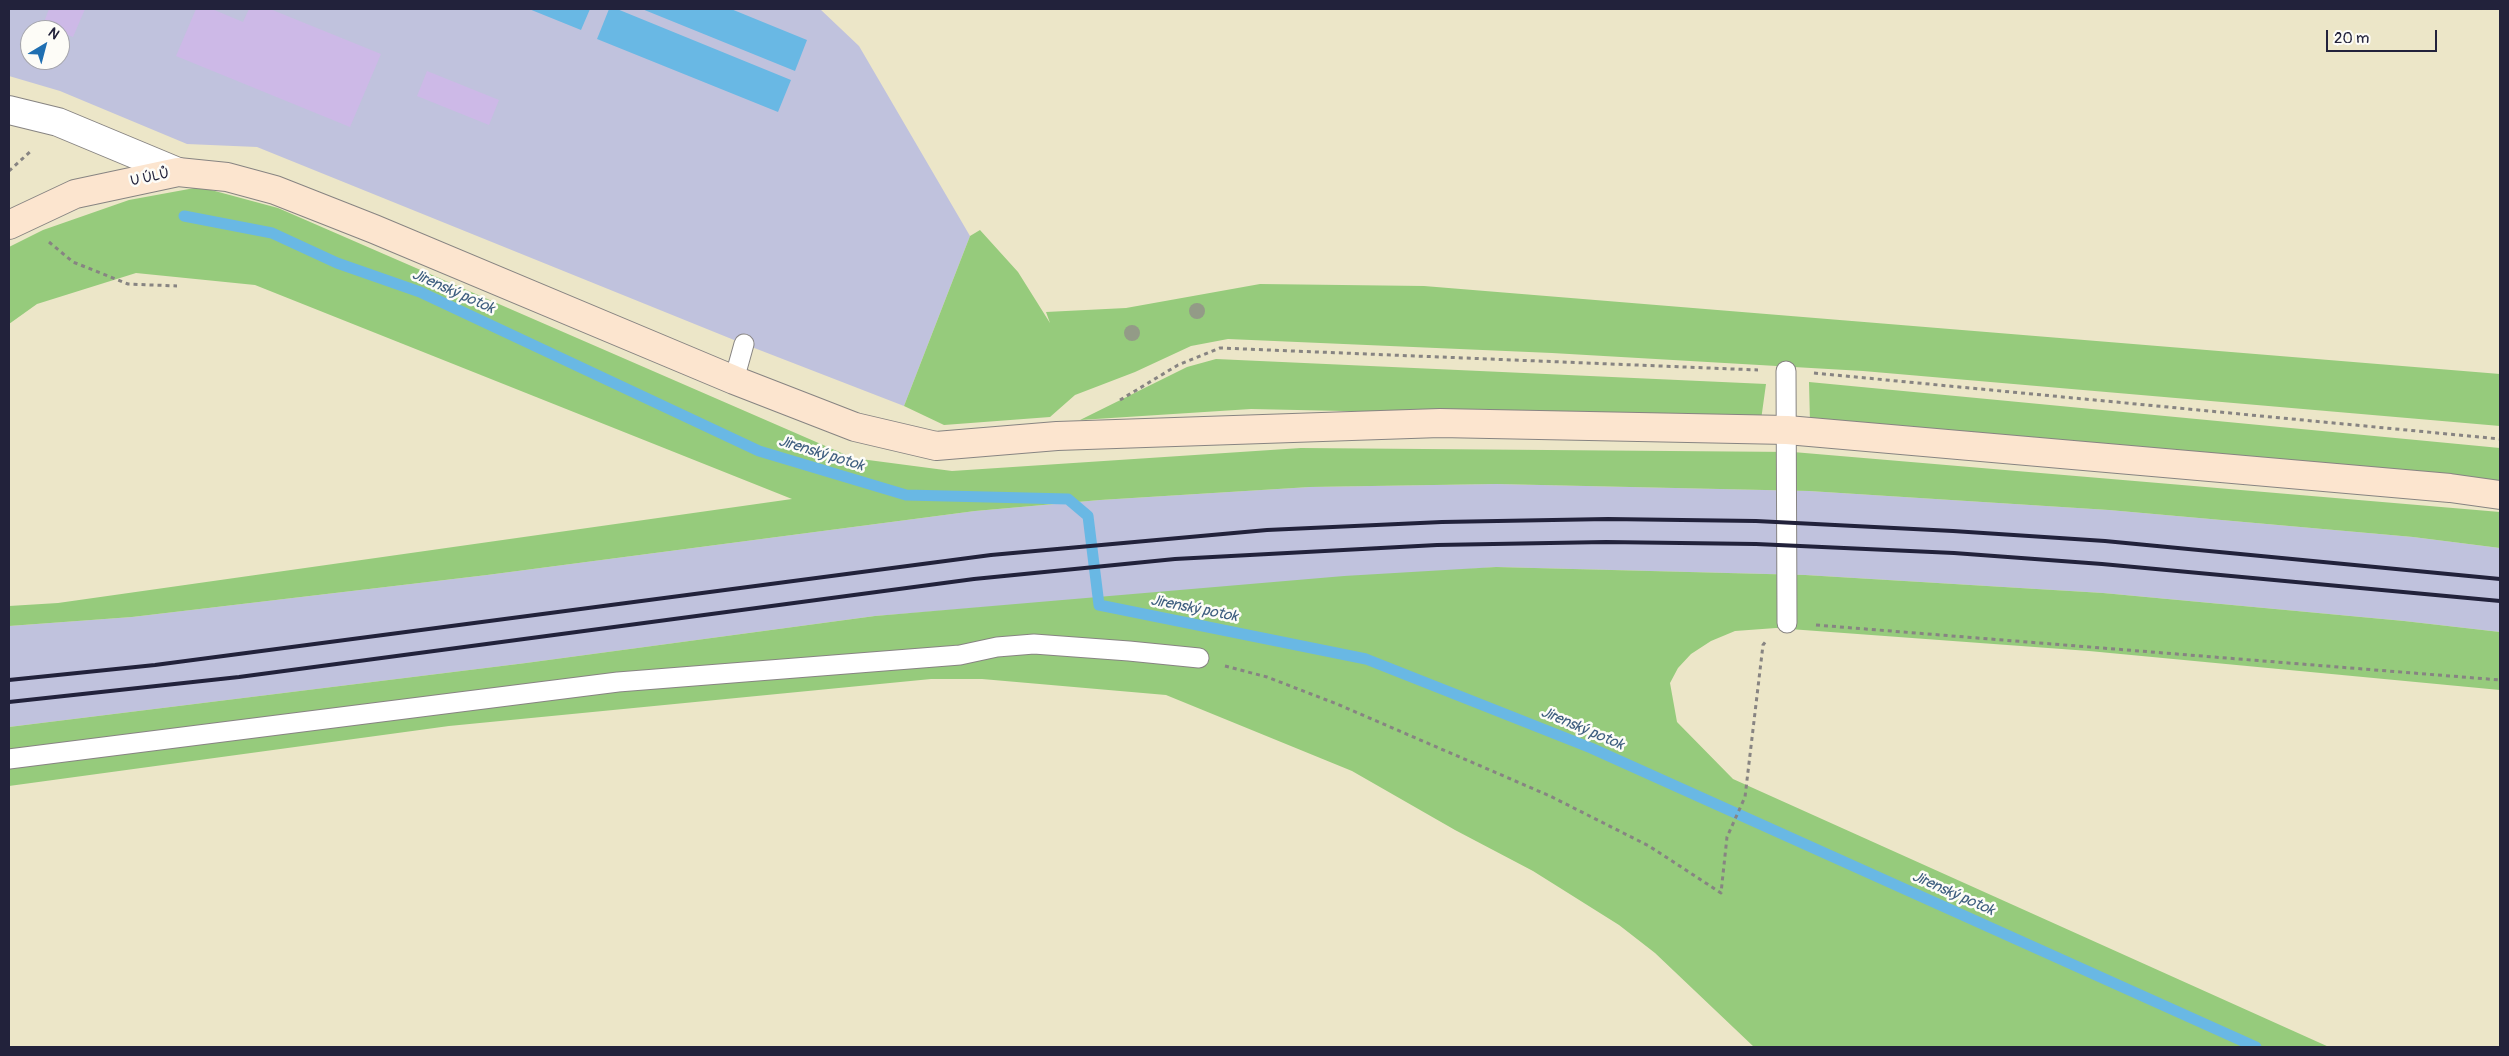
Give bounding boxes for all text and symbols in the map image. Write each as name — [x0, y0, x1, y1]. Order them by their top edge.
north arrow — [20, 20, 70, 70]
scale bar — [2329, 20, 2440, 52]
text: N — [45, 24, 63, 43]
text: 20 m — [2334, 29, 2369, 48]
street label: U ÚLŮ — [129, 166, 171, 190]
water label: Jirenský potok — [409, 266, 497, 318]
water label: Jirenský potok — [776, 432, 866, 476]
water label: Jirenský potok — [1149, 592, 1239, 626]
water label: Jirenský potok — [1538, 703, 1626, 755]
water label: Jirenský potok — [1909, 868, 1997, 920]

